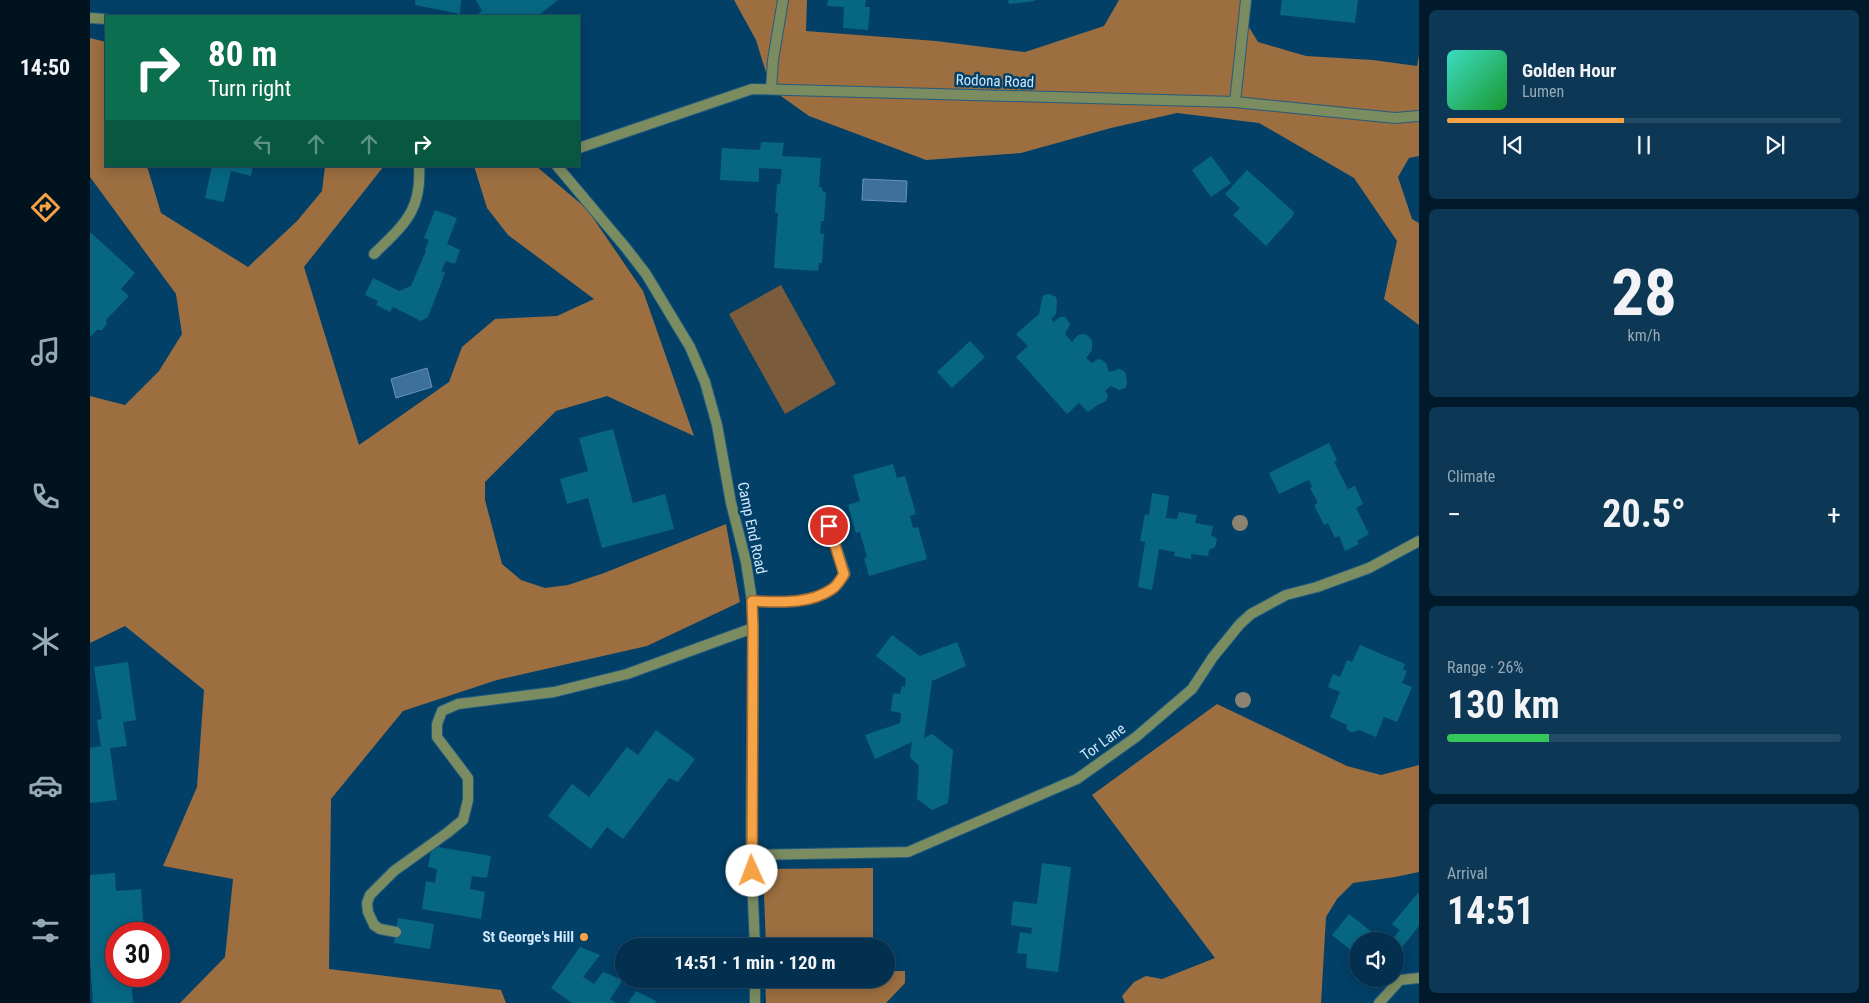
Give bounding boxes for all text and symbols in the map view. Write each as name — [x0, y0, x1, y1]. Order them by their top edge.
text: 80 m — [208, 34, 277, 75]
icon: right — [125, 35, 190, 100]
text: 14:50 — [20, 55, 70, 80]
text: Golden Hour — [1522, 59, 1616, 82]
street label: Rodona Road — [955, 71, 1035, 91]
text: Turn right — [208, 76, 291, 101]
text: Lumen — [1522, 82, 1564, 101]
icon: left — [249, 130, 277, 158]
icon: ahead — [302, 130, 330, 158]
icon: ahead — [355, 130, 383, 158]
icon: right — [408, 130, 436, 158]
icon: previous — [1499, 131, 1527, 159]
icon: pause — [1630, 131, 1658, 159]
icon: next — [1761, 131, 1789, 159]
icon: directions — [28, 190, 63, 225]
text: 28 — [1611, 255, 1677, 331]
text: km/h — [1628, 326, 1660, 345]
icon: music — [28, 334, 63, 369]
text: Climate — [1447, 467, 1495, 486]
icon: phone — [28, 479, 63, 514]
street label: Camp End Road — [733, 480, 771, 576]
text: 20.5° — [1602, 492, 1686, 536]
text: − — [1447, 498, 1461, 531]
text: + — [1827, 498, 1841, 531]
pin — [808, 505, 850, 547]
icon: arrive — [815, 512, 843, 540]
icon: climate — [28, 624, 63, 659]
text: Range · 26% — [1447, 658, 1523, 677]
text: 130 km — [1447, 683, 1560, 727]
street label: Tor Lane — [1077, 720, 1129, 764]
icon: car — [28, 768, 63, 803]
position arrow — [725, 844, 777, 896]
text: Arrival — [1447, 864, 1488, 883]
text: 14:51 — [1447, 889, 1534, 933]
icon: filters — [28, 913, 63, 948]
speed limit sign: 30 — [105, 922, 170, 987]
place label: St George's Hill — [482, 928, 574, 946]
marker: St George's Hill — [578, 931, 590, 943]
map controls — [1349, 932, 1404, 987]
button: sound — [1349, 932, 1404, 987]
text: 14:51 · 1 min · 120 m — [674, 951, 836, 974]

